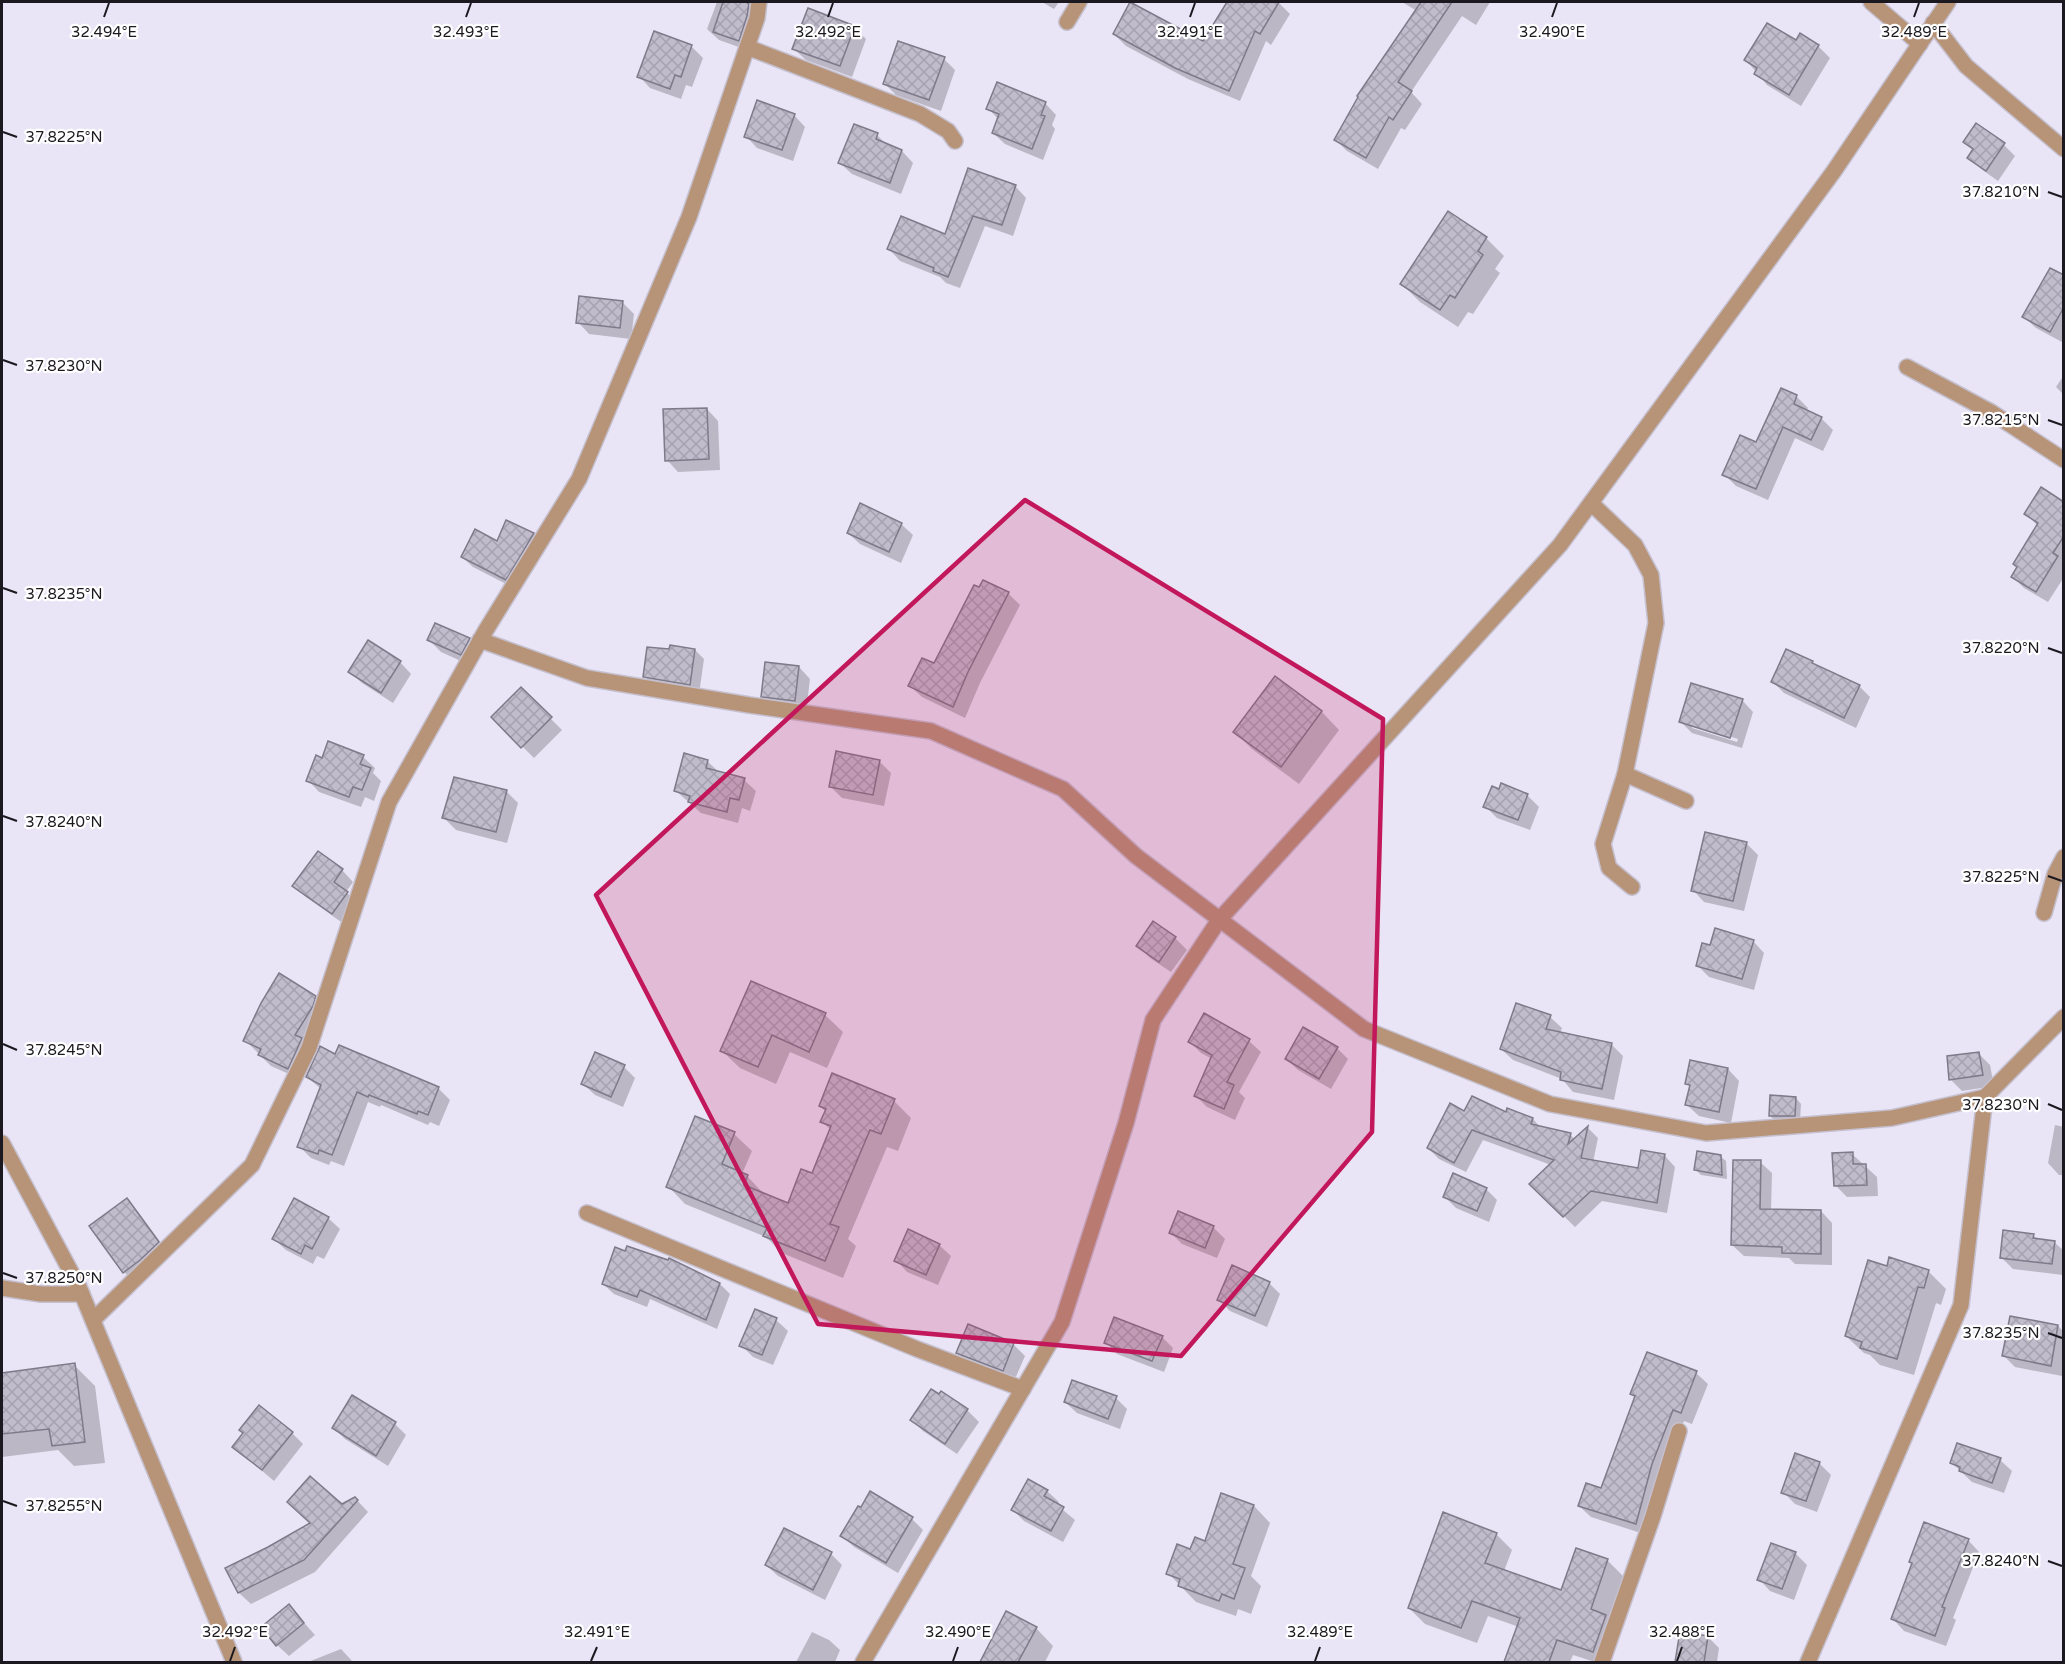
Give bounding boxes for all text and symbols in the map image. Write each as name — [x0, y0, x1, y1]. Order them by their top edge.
text: 32.494°E — [71, 23, 137, 41]
text: 32.493°E — [433, 23, 499, 41]
text: 32.492°E — [795, 23, 861, 41]
text: 32.491°E — [1157, 23, 1223, 41]
text: 32.490°E — [1519, 23, 1585, 41]
text: 32.489°E — [1881, 23, 1947, 41]
text: 37.8225°N — [25, 128, 103, 146]
text: 37.8210°N — [1962, 183, 2040, 201]
text: 37.8230°N — [25, 357, 103, 375]
text: 37.8215°N — [1962, 411, 2040, 429]
text: 37.8235°N — [25, 585, 103, 603]
text: 37.8220°N — [1962, 639, 2040, 657]
text: 37.8240°N — [25, 813, 103, 831]
text: 37.8225°N — [1962, 868, 2040, 886]
text: 37.8245°N — [25, 1041, 103, 1059]
text: 37.8230°N — [1962, 1096, 2040, 1114]
text: 37.8250°N — [25, 1269, 103, 1287]
text: 37.8235°N — [1962, 1324, 2040, 1342]
text: 37.8255°N — [25, 1497, 103, 1515]
text: 37.8240°N — [1962, 1552, 2040, 1570]
text: 32.492°E — [202, 1623, 268, 1641]
text: 32.491°E — [564, 1623, 630, 1641]
text: 32.490°E — [925, 1623, 991, 1641]
text: 32.489°E — [1287, 1623, 1353, 1641]
text: 32.488°E — [1649, 1623, 1715, 1641]

